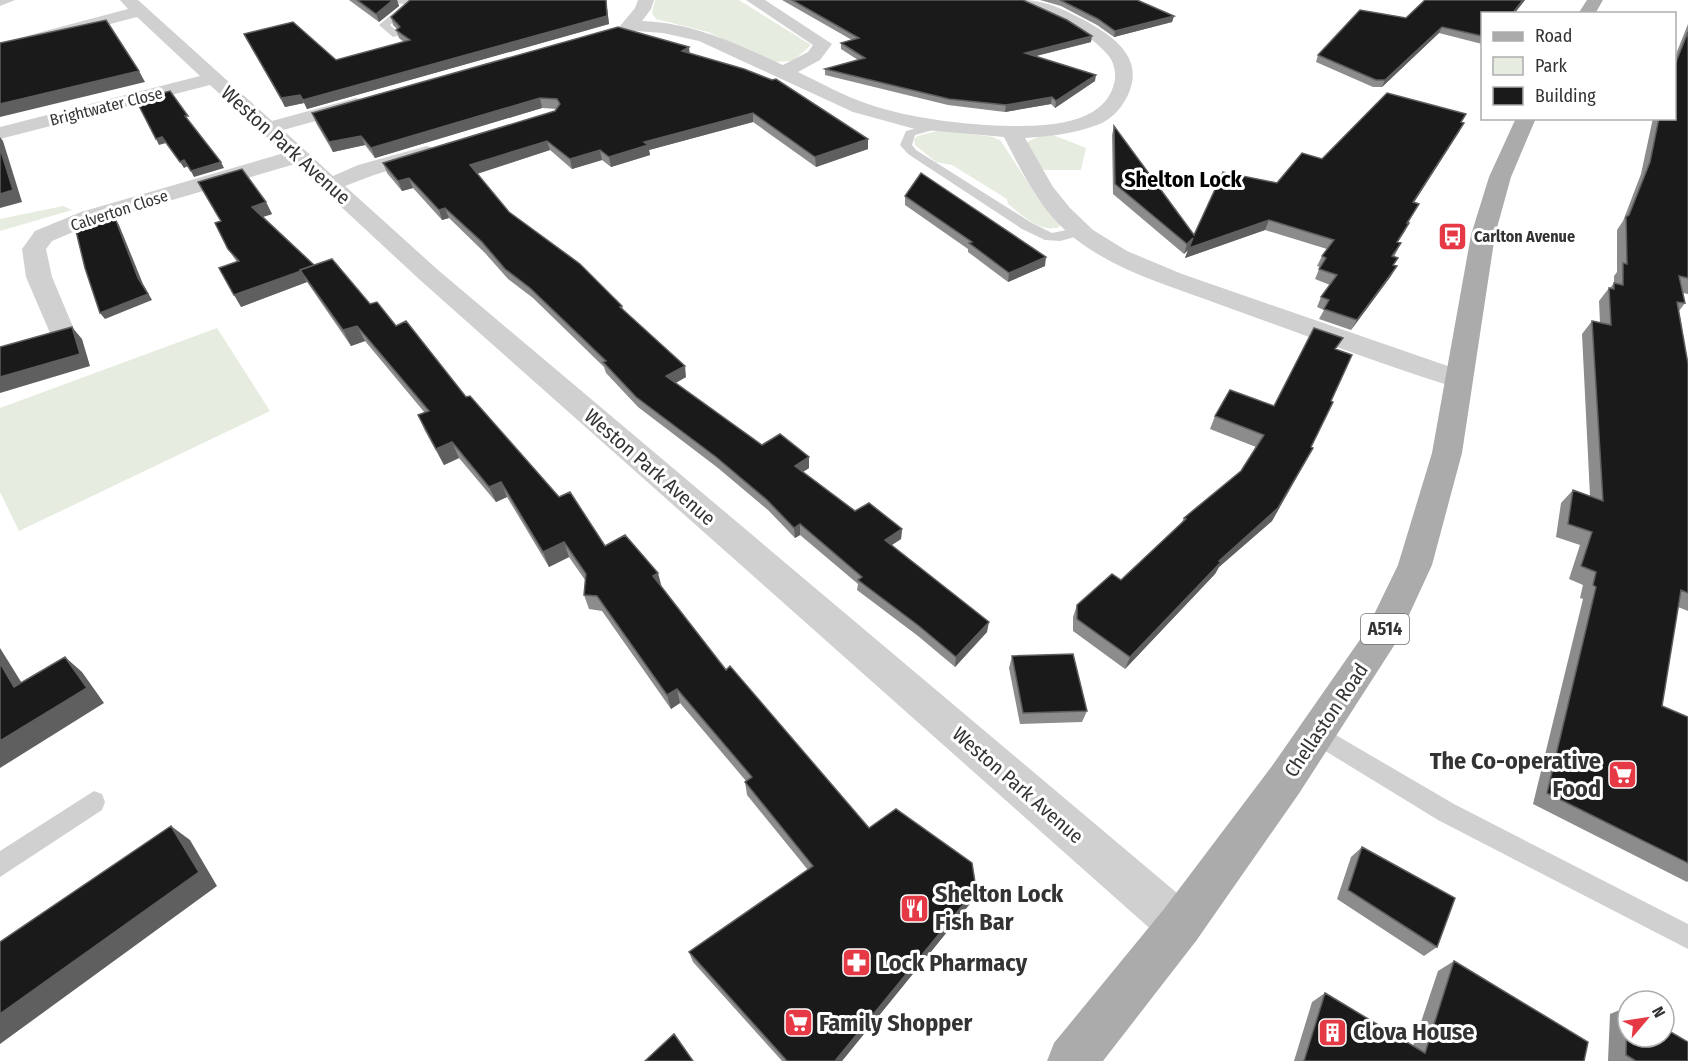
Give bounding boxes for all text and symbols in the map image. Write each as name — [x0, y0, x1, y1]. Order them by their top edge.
legend — [1481, 12, 1676, 120]
text: Road — [1535, 25, 1572, 47]
text: Park — [1535, 55, 1568, 77]
street label: Weston Park Avenue — [216, 81, 356, 209]
street label: Brightwater Close — [48, 83, 164, 130]
text: Building — [1535, 85, 1596, 107]
district label: Shelton Lock — [1124, 166, 1243, 193]
street label: Calverton Close — [68, 186, 170, 235]
bus stop icon: Carlton Avenue — [1437, 220, 1469, 252]
place label: Carlton Avenue — [1474, 227, 1575, 246]
street label: Weston Park Avenue — [580, 404, 720, 530]
road number: A514 — [1361, 614, 1409, 644]
street label: Chellaston Road — [1279, 658, 1373, 782]
street label: Weston Park Avenue — [948, 722, 1088, 848]
place label: The Co-operative Food — [1430, 747, 1601, 803]
supermarket icon: The Co-operative Food — [1606, 759, 1638, 791]
place label: Shelton Lock Fish Bar — [935, 880, 1064, 936]
restaurant icon: Shelton Lock Fish Bar — [898, 892, 930, 924]
pharmacy icon: Lock Pharmacy — [841, 947, 873, 979]
place label: Lock Pharmacy — [878, 949, 1028, 977]
north arrow — [1616, 989, 1676, 1049]
text: N — [1648, 1003, 1669, 1021]
supermarket icon: Family Shopper — [782, 1007, 814, 1039]
place label: Family Shopper — [819, 1009, 972, 1037]
building icon: Clova House — [1316, 1016, 1348, 1048]
place label: Clova House — [1353, 1018, 1475, 1046]

